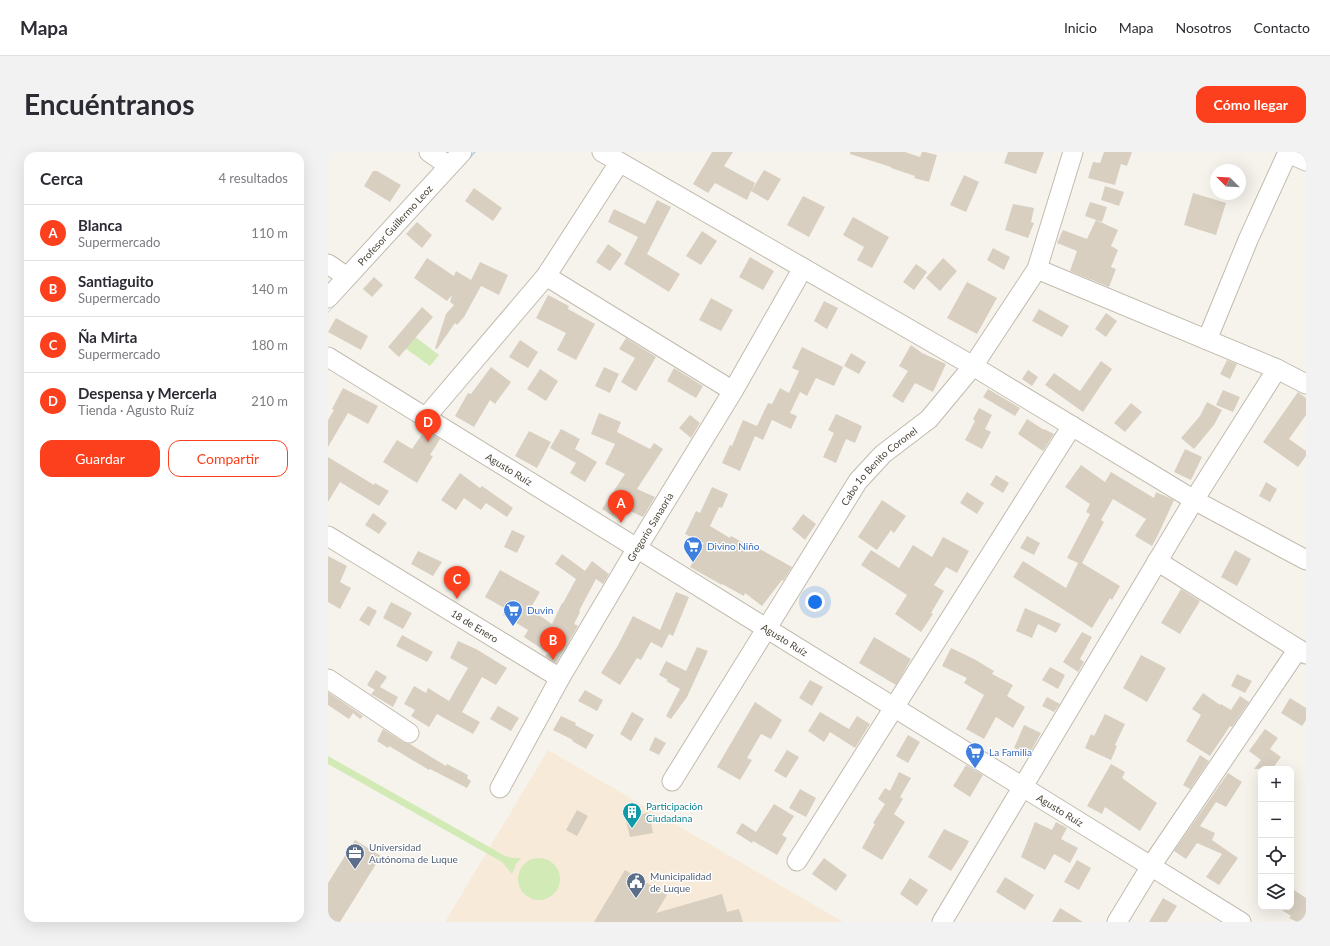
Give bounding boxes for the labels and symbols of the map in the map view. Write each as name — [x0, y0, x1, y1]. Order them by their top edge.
north arrow — [1210, 164, 1246, 200]
street label: Profesor Guillermo Leoz — [355, 182, 435, 268]
pin: D — [415, 409, 441, 442]
street label: Cabo 1o Benito Coronel — [838, 424, 919, 508]
street label: Agusto Ruíz — [484, 450, 535, 488]
pin: A — [608, 490, 634, 523]
street label: Gregorio Sanaoria — [624, 490, 675, 564]
supermarket icon: Divino Niño — [682, 535, 704, 563]
place label: Divino Niño — [707, 540, 760, 552]
pin: C — [444, 566, 470, 599]
your location — [805, 592, 825, 612]
supermarket icon: Duvin — [502, 599, 524, 627]
place label: Duvin — [527, 604, 553, 616]
street label: 18 de Enero — [449, 607, 501, 645]
street label: Agusto Ruíz — [759, 621, 810, 659]
pin: B — [540, 627, 566, 660]
supermarket icon: La Familia — [964, 741, 986, 769]
place label: La Familia — [989, 746, 1032, 758]
street label: Agusto Ruíz — [1035, 791, 1086, 829]
place label: Participación Ciudadana — [646, 800, 703, 824]
building icon: Participación Ciudadana — [621, 801, 643, 829]
place label: Universidad Autónoma de Luque — [369, 841, 458, 865]
office icon: Universidad Autónoma de Luque — [344, 842, 366, 870]
place label: Municipalidad de Luque — [650, 870, 711, 894]
public building icon: Municipalidad de Luque — [625, 871, 647, 899]

